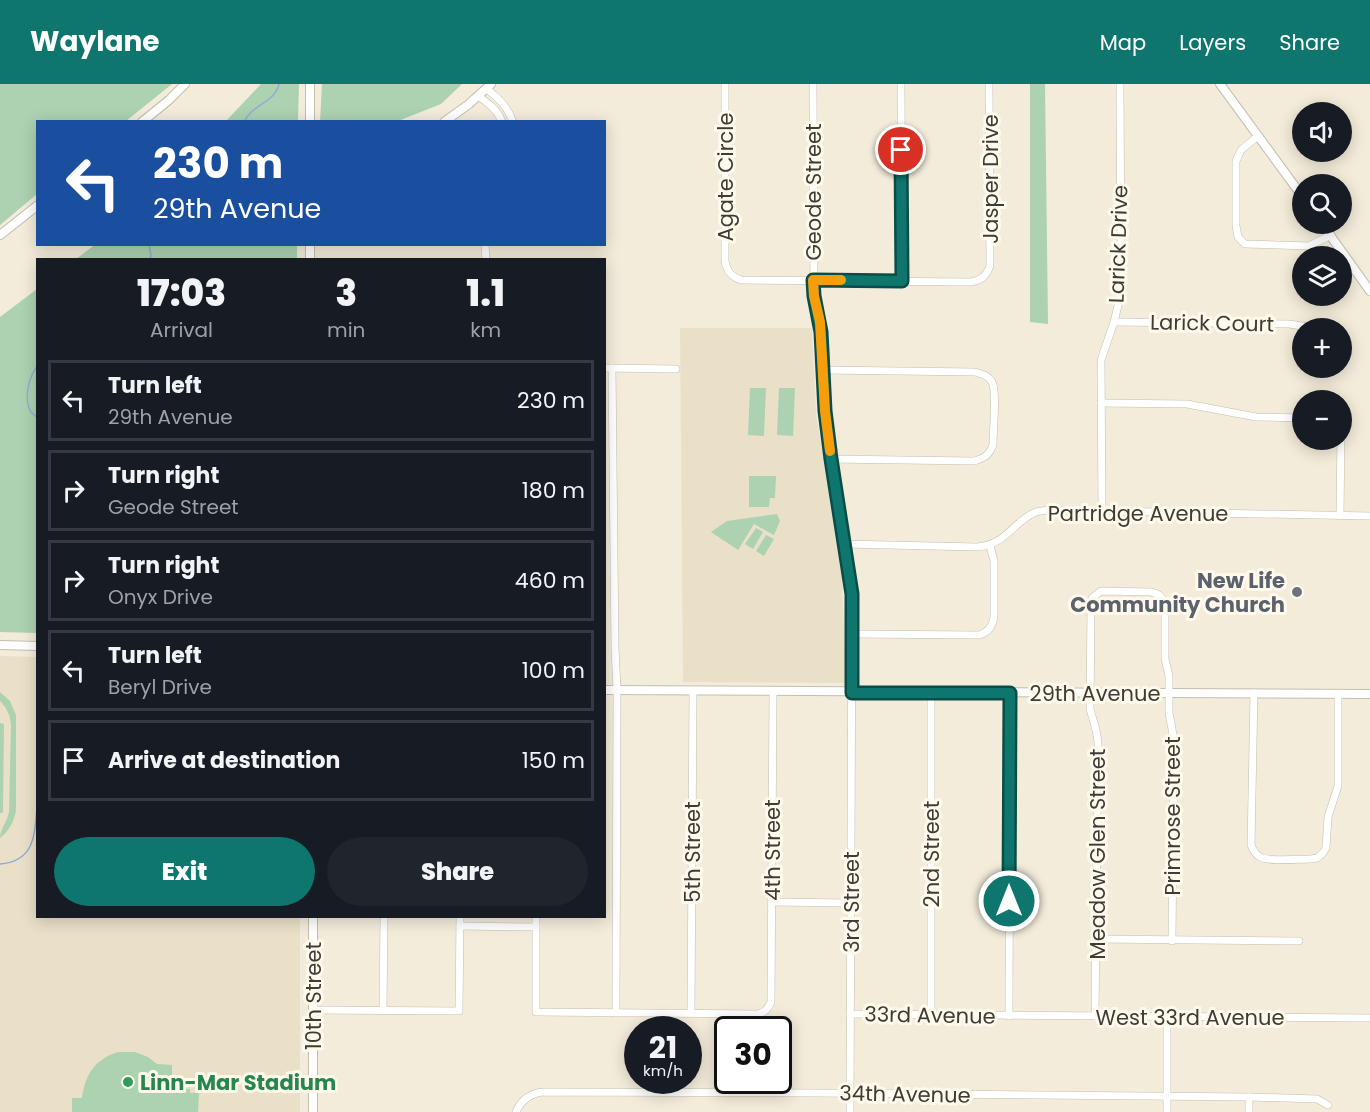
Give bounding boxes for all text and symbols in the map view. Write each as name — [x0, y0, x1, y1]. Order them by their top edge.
text: Waylane — [30, 22, 160, 61]
text: Map — [1100, 28, 1146, 57]
text: Layers — [1179, 28, 1246, 57]
text: Share — [1279, 28, 1340, 57]
map controls — [1292, 102, 1352, 450]
button: sound — [1292, 102, 1352, 162]
street label: Agate Circle — [711, 113, 740, 241]
street label: Jasper Drive — [976, 114, 1005, 244]
street label: Geode Street — [799, 123, 828, 261]
pin — [875, 124, 926, 175]
icon: arrive — [884, 133, 917, 166]
text: 230 m — [153, 134, 283, 193]
icon: left — [54, 144, 132, 222]
button: search — [1292, 174, 1352, 234]
street label: Larick Drive — [1101, 184, 1135, 304]
text: 29th Avenue — [153, 190, 321, 227]
button: layers — [1292, 246, 1352, 306]
text: 17:03 — [137, 268, 226, 319]
text: 3 — [335, 268, 357, 319]
text: 1.1 — [466, 268, 505, 319]
street label: Larick Court — [1150, 307, 1274, 339]
text: Arrival — [150, 316, 213, 344]
text: min — [327, 316, 365, 344]
text: km — [470, 316, 501, 344]
button: + — [1292, 318, 1352, 378]
text: Turn left — [108, 370, 202, 401]
icon: left — [57, 384, 90, 417]
text: 230 m — [517, 385, 585, 416]
button: − — [1292, 390, 1352, 450]
text: 29th Avenue — [108, 403, 233, 431]
text: Turn right — [108, 460, 219, 491]
icon: right — [57, 474, 90, 507]
text: 180 m — [522, 475, 585, 506]
text: Geode Street — [108, 493, 239, 521]
street label: Partridge Avenue — [1048, 499, 1228, 528]
text: Turn right — [108, 550, 219, 581]
icon: right — [57, 564, 90, 597]
text: 460 m — [515, 565, 585, 596]
place label: New Life Community Church — [1070, 566, 1285, 619]
text: Onyx Drive — [108, 583, 213, 611]
marker: New Life Community Church — [1290, 585, 1304, 599]
text: Turn left — [108, 640, 202, 671]
icon: left — [57, 654, 90, 687]
text: 100 m — [522, 655, 585, 686]
text: Beryl Drive — [108, 673, 212, 701]
street label: 29th Avenue — [1030, 679, 1160, 708]
street label: Primrose Street — [1158, 736, 1187, 896]
icon: arrive — [57, 744, 90, 777]
text: Arrive at destination — [108, 745, 340, 776]
text: 150 m — [522, 745, 585, 776]
street label: Meadow Glen Street — [1083, 749, 1112, 959]
street label: 4th Street — [758, 799, 787, 901]
street label: 5th Street — [678, 801, 707, 903]
street label: 2nd Street — [917, 801, 946, 907]
button: Exit — [54, 837, 315, 906]
button: Share — [327, 837, 588, 906]
street label: 3rd Street — [837, 851, 866, 953]
position arrow — [977, 869, 1041, 933]
street label: 10th Street — [299, 942, 328, 1050]
street label: 33rd Avenue — [864, 999, 996, 1031]
street label: West 33rd Avenue — [1096, 1003, 1284, 1032]
speed limit sign: 30 — [714, 1016, 792, 1094]
text: 21 — [649, 1026, 677, 1069]
text: km/h — [643, 1060, 683, 1081]
place label: Linn-Mar Stadium — [140, 1068, 336, 1097]
marker: Linn-Mar Stadium — [121, 1075, 135, 1089]
street label: 34th Avenue — [839, 1078, 971, 1110]

